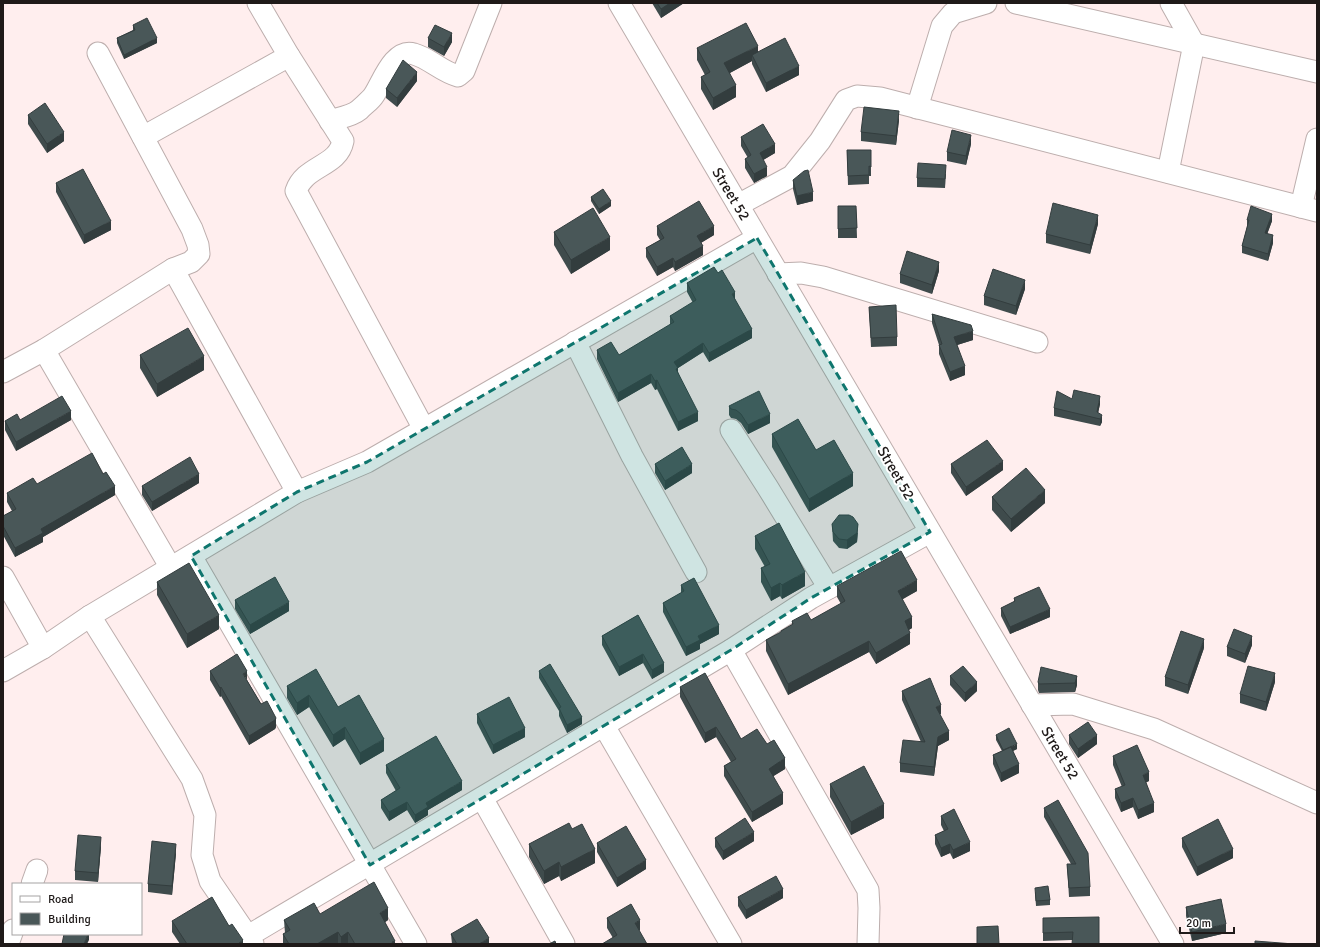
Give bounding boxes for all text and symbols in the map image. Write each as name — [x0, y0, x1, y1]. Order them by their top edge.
street label: Street 52 — [708, 164, 754, 224]
street label: Street 52 — [874, 443, 918, 503]
street label: Street 52 — [1037, 723, 1083, 783]
legend — [12, 883, 142, 935]
text: Road — [48, 892, 74, 907]
scale bar — [1180, 909, 1234, 935]
text: Building — [48, 912, 91, 927]
text: 20 m — [1186, 916, 1211, 931]

